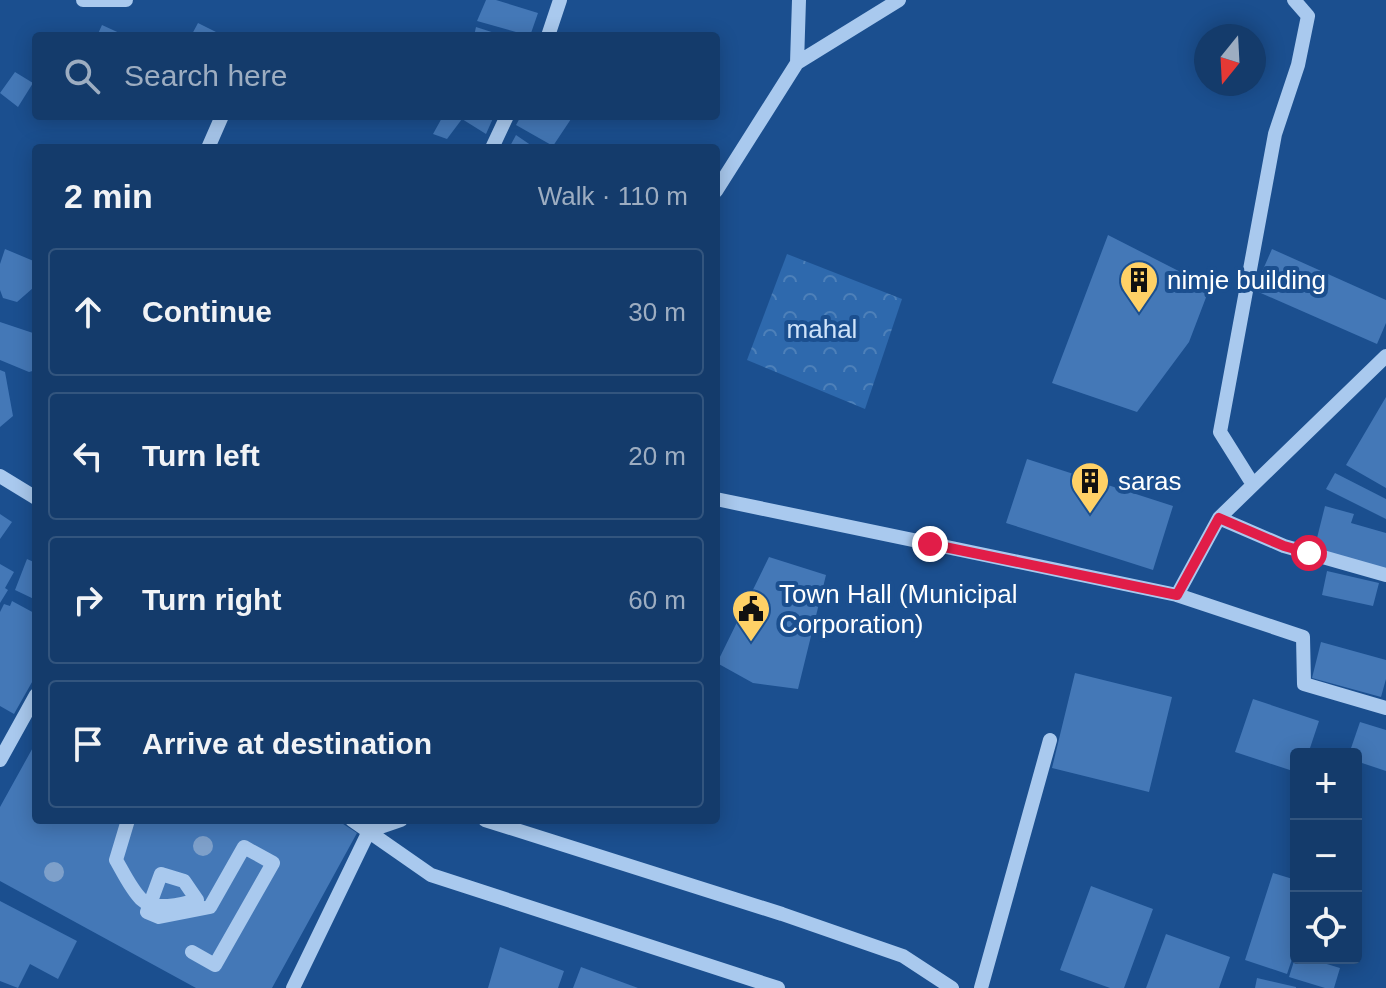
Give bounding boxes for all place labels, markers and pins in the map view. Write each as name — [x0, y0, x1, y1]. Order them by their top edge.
building icon: nimje building — [1118, 259, 1160, 314]
place label: nimje building — [1167, 265, 1326, 295]
building icon: saras — [1069, 460, 1111, 515]
place label: saras — [1118, 466, 1182, 496]
place label: Town Hall (Municipal Corporation) — [779, 579, 1017, 639]
public building icon: Town Hall (Municipal Corporation) — [730, 588, 772, 643]

